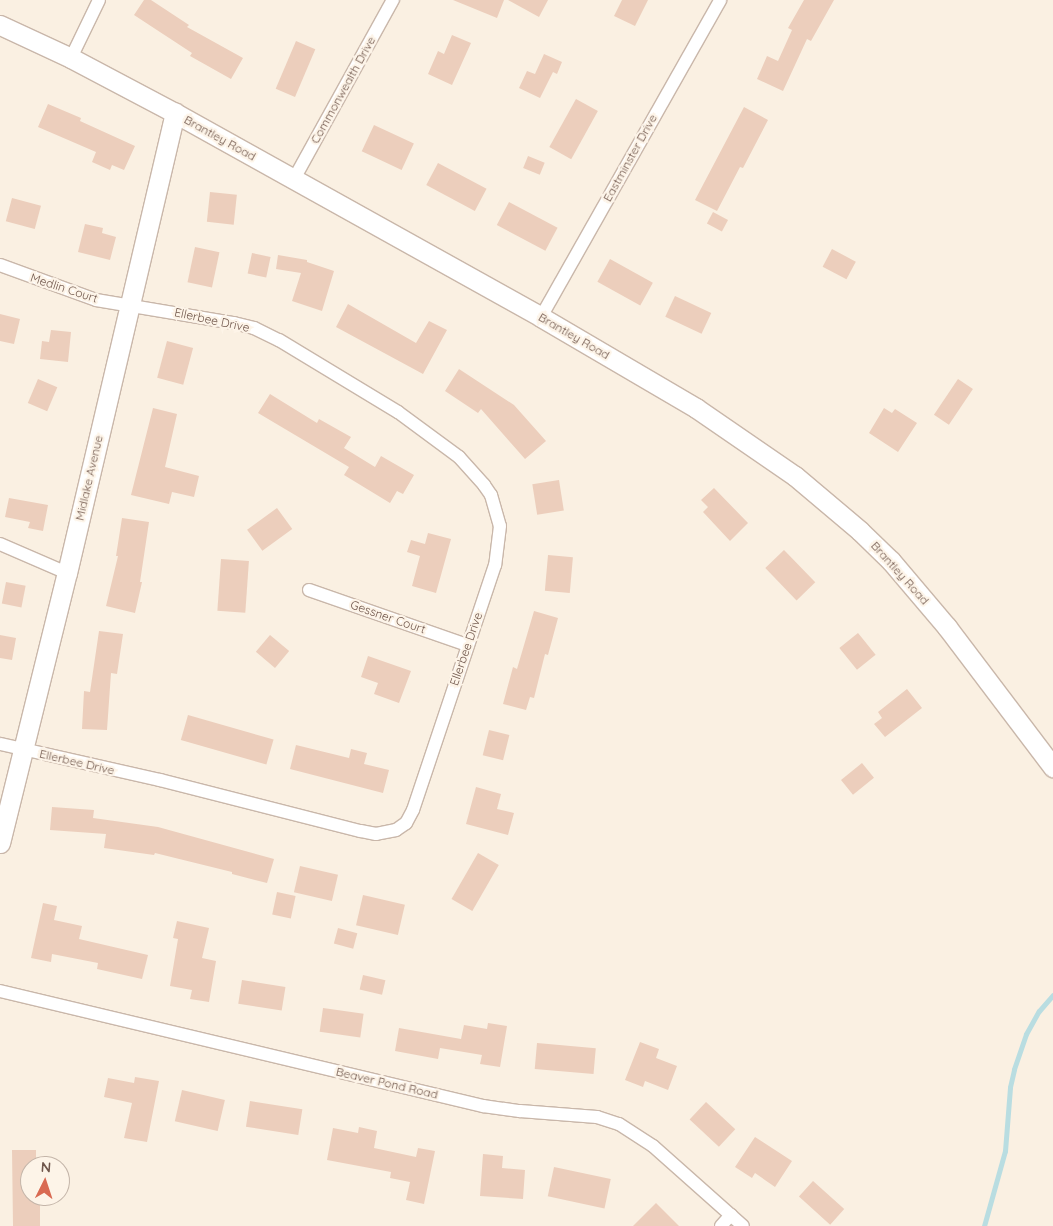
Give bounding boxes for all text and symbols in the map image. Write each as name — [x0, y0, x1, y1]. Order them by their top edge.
street label: Commonwealth Drive — [308, 34, 378, 146]
street label: Brantley Road — [182, 112, 258, 164]
street label: Eastminster Drive — [600, 112, 660, 204]
street label: Medlin Court — [28, 270, 100, 306]
street label: Ellerbee Drive — [173, 305, 251, 335]
street label: Brantley Road — [536, 310, 612, 362]
street label: Midlake Avenue — [72, 434, 106, 522]
street label: Brantley Road — [868, 539, 932, 607]
street label: Gessner Court — [349, 597, 427, 637]
street label: Ellerbee Drive — [447, 610, 485, 688]
street label: Ellerbee Drive — [38, 746, 116, 778]
street label: Beaver Pond Road — [335, 1064, 439, 1102]
north arrow — [20, 1156, 70, 1206]
text: N — [40, 1158, 52, 1176]

